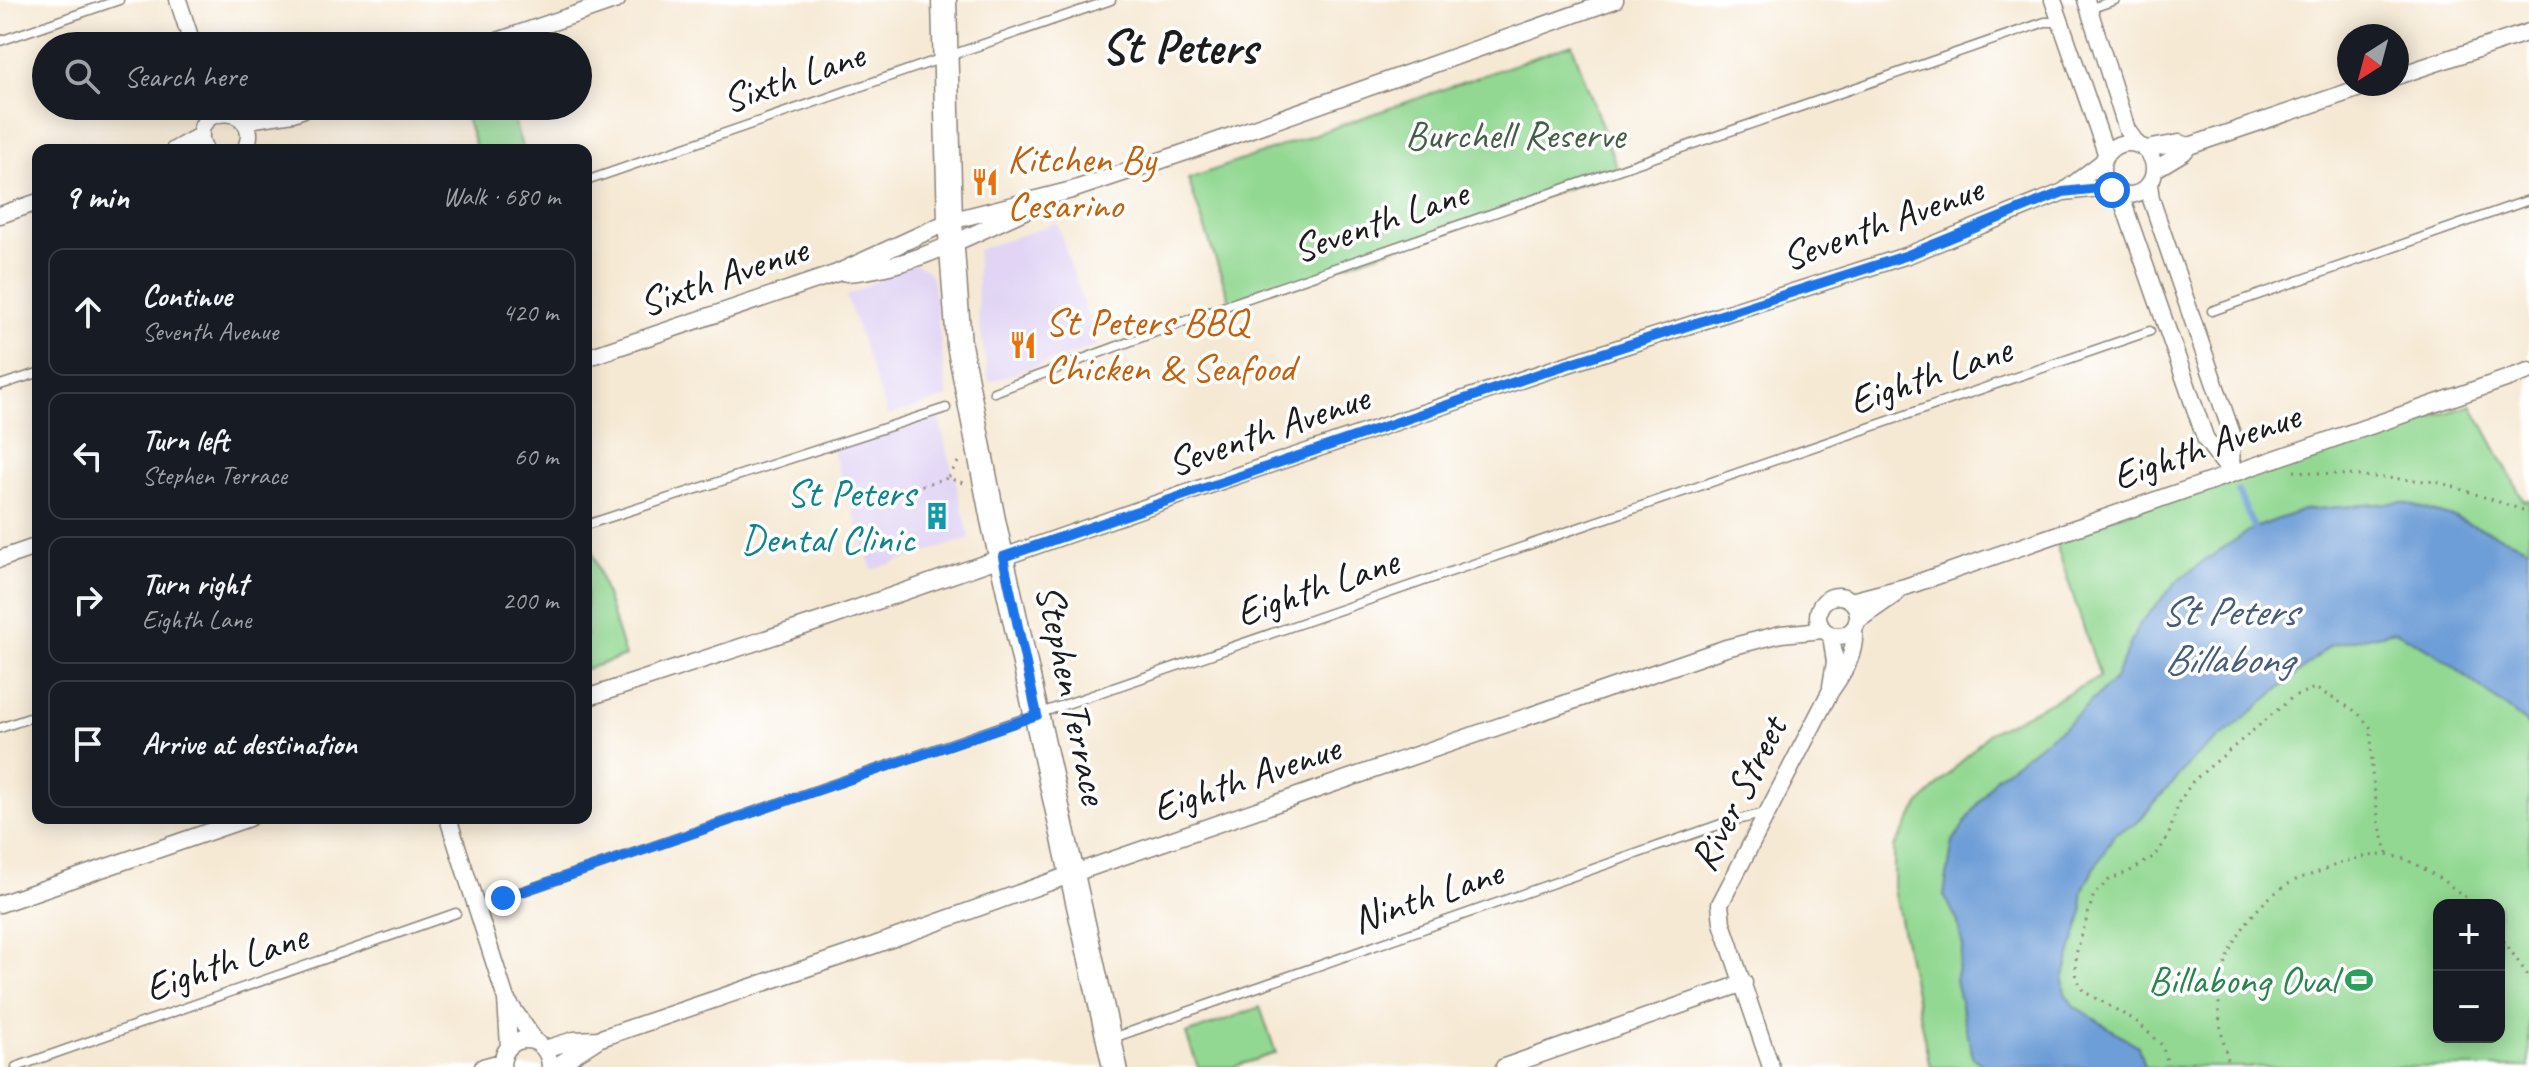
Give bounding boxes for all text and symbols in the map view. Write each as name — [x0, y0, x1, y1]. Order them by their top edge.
district label: St Peters — [1101, 17, 1261, 77]
north arrow — [2337, 24, 2409, 96]
street label: Sixth Lane — [716, 29, 873, 125]
search box — [32, 32, 592, 120]
icon: search — [60, 54, 104, 98]
text: Search here — [124, 57, 246, 95]
park label: Burchell Reserve — [1405, 110, 1628, 160]
place label: Kitchen By Cesarino — [1007, 134, 1158, 230]
street label: Seventh Avenue — [1775, 163, 1992, 282]
restaurant icon: Kitchen By Cesarino — [970, 167, 1000, 197]
street label: Seventh Lane — [1286, 167, 1477, 274]
route start — [2094, 172, 2130, 208]
text: 9 min — [64, 175, 129, 218]
text: Walk · 680 m — [443, 180, 560, 213]
street label: Sixth Avenue — [632, 223, 816, 328]
text: Continue — [142, 277, 232, 315]
icon: ahead — [66, 290, 110, 334]
text: 420 m — [502, 296, 558, 329]
place label: St Peters BBQ Chicken & Seafood — [1045, 297, 1301, 393]
text: Seventh Avenue — [142, 315, 278, 348]
street label: Eighth Lane — [1842, 323, 2020, 426]
restaurant icon: St Peters BBQ Chicken & Seafood — [1008, 330, 1038, 360]
street label: Seventh Avenue — [1161, 371, 1378, 488]
street label: Eighth Avenue — [2106, 390, 2309, 501]
text: Turn left — [142, 421, 229, 459]
icon: left — [66, 434, 110, 478]
text: 60 m — [514, 440, 558, 473]
text: Stephen Terrace — [142, 459, 287, 492]
place label: St Peters Dental Clinic — [741, 468, 918, 564]
building icon: St Peters Dental Clinic — [922, 501, 952, 531]
street label: Eighth Lane — [1229, 535, 1407, 638]
text: Turn right — [142, 565, 247, 603]
icon: right — [66, 578, 110, 622]
street label: Stephen Terrace — [1024, 580, 1120, 811]
text: 200 m — [502, 584, 558, 617]
water label: St Peters Billabong — [2161, 585, 2303, 686]
text: Eighth Lane — [142, 603, 251, 636]
street label: River Street — [1678, 705, 1800, 879]
icon: arrive — [66, 722, 110, 766]
street label: Eighth Avenue — [1146, 722, 1349, 833]
text: Arrive at destination — [142, 725, 357, 763]
street label: Ninth Lane — [1345, 846, 1511, 945]
route end — [485, 880, 521, 916]
map controls — [2433, 899, 2505, 1043]
button: + — [2433, 899, 2505, 971]
street label: Eighth Lane — [138, 910, 316, 1013]
place label: Billabong Oval — [2148, 955, 2344, 1005]
sports icon: Billabong Oval — [2344, 965, 2374, 995]
button: − — [2433, 971, 2505, 1043]

